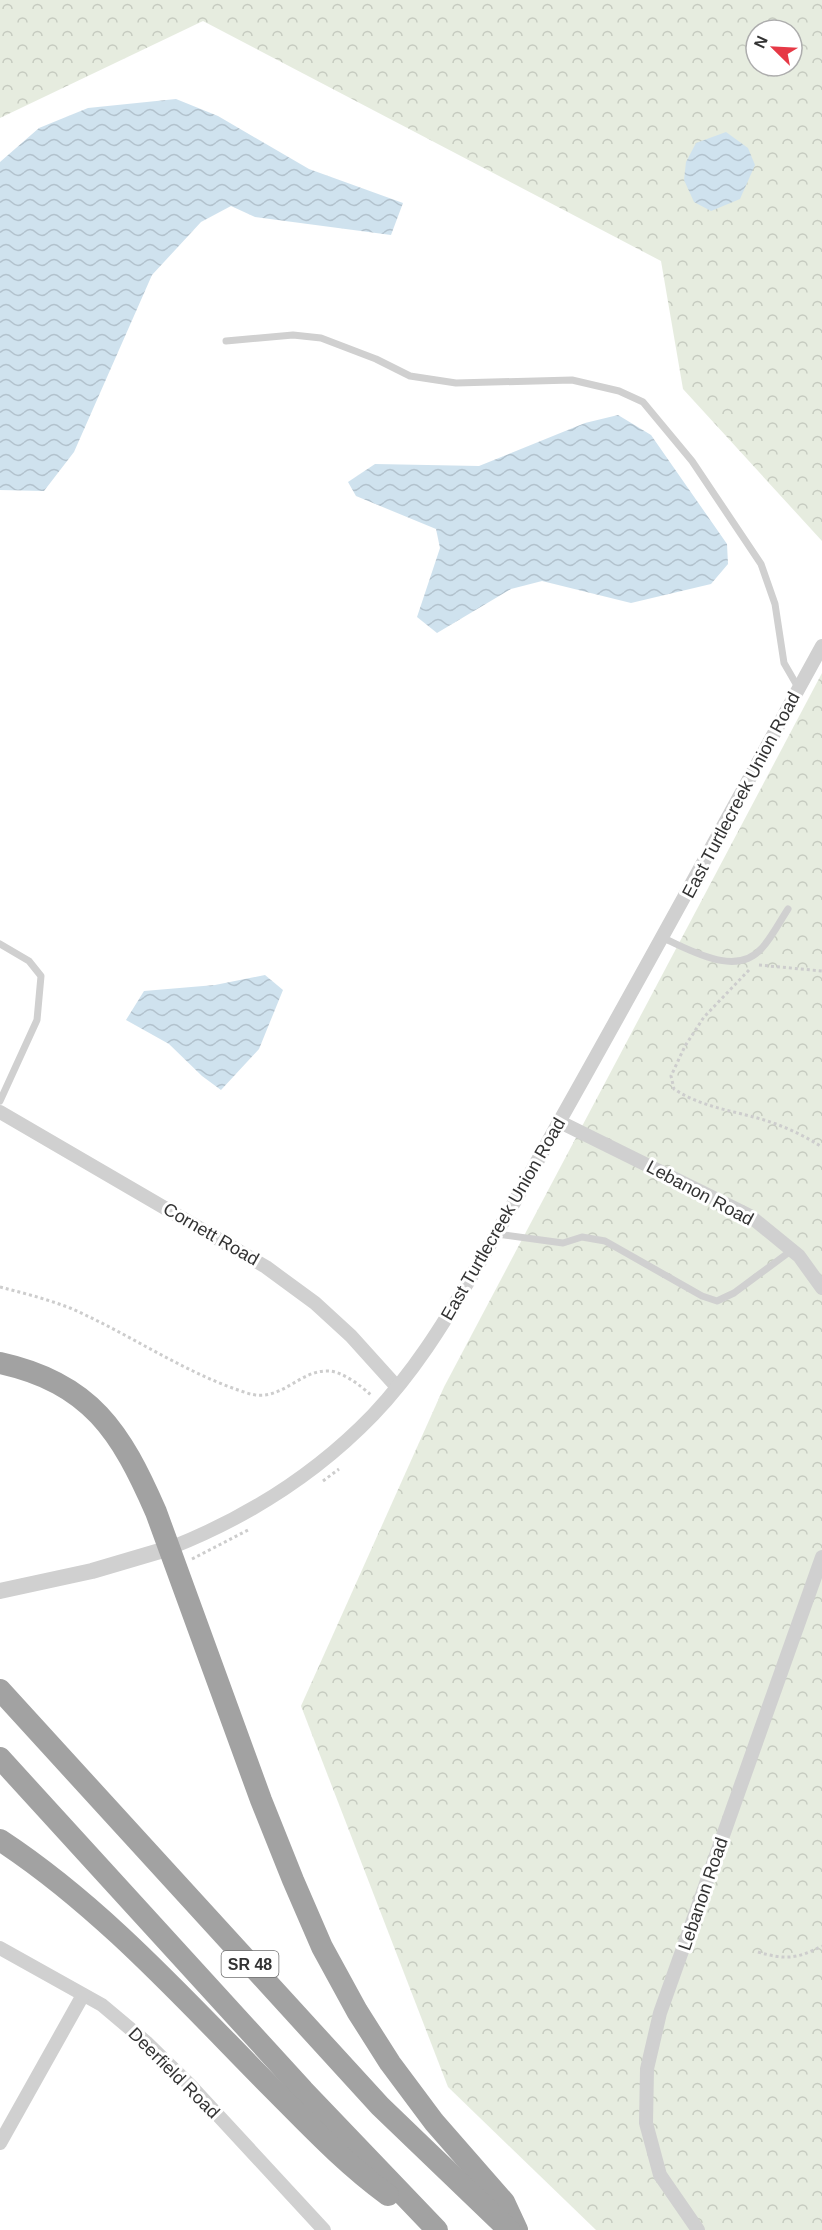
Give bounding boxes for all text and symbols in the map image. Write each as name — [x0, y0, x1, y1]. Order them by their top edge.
north arrow — [744, 18, 804, 78]
text: N — [751, 33, 771, 51]
street label: East Turtlecreek Union Road — [678, 689, 804, 901]
street label: East Turtlecreek Union Road — [437, 1114, 569, 1324]
street label: Lebanon Road — [643, 1156, 757, 1230]
street label: Cornett Road — [160, 1199, 262, 1269]
street label: Lebanon Road — [674, 1835, 732, 1953]
road number: SR 48 — [222, 1951, 278, 1977]
street label: Deerfield Road — [124, 2023, 224, 2123]

